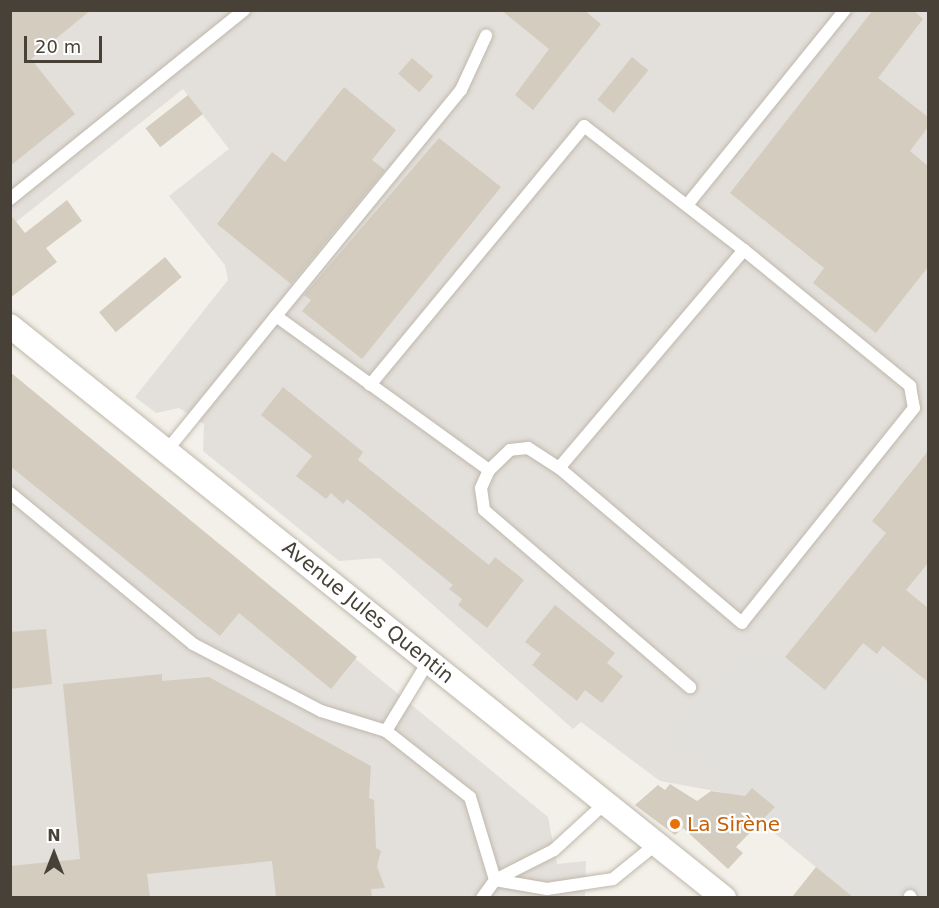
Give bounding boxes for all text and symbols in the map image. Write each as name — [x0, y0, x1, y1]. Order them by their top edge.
scale bar — [27, 24, 105, 62]
text: 20 m — [35, 36, 81, 57]
street label: Avenue Jules Quentin — [278, 536, 458, 688]
place label: La Sirène — [687, 812, 780, 836]
marker: La Sirène — [668, 817, 682, 831]
north arrow — [24, 824, 84, 884]
text: N — [47, 826, 61, 845]

